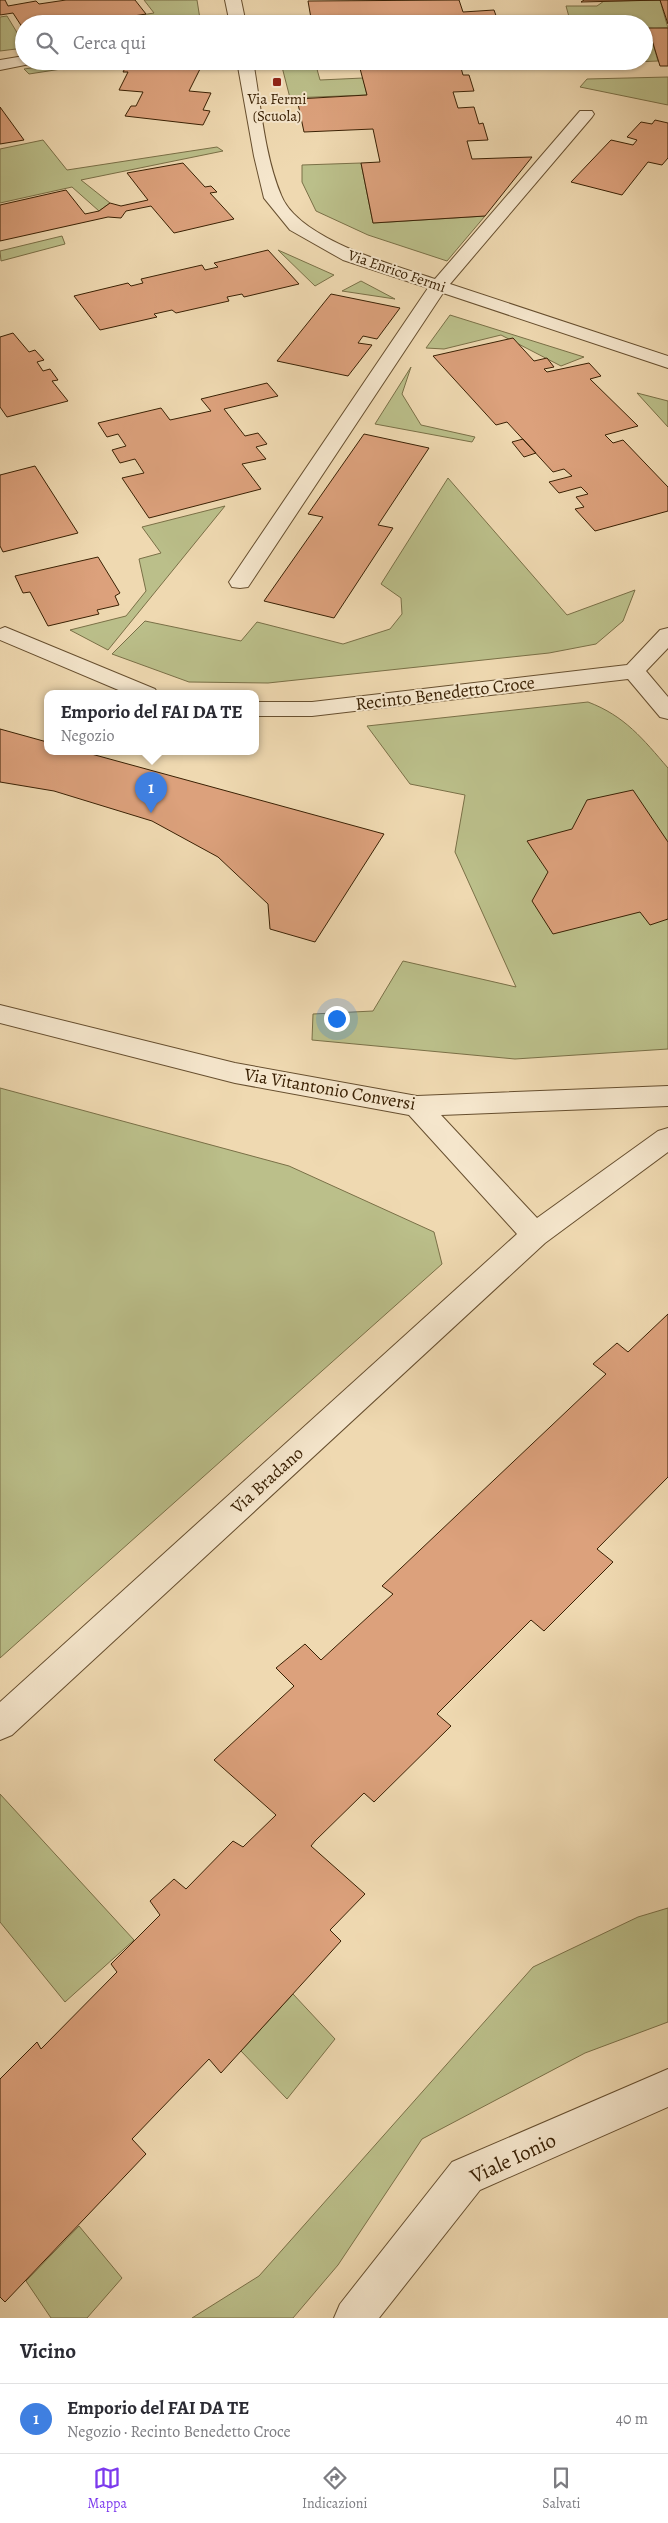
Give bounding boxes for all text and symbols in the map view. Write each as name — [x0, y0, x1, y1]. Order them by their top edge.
search box — [15, 15, 653, 70]
icon: search — [33, 29, 61, 57]
text: Cerca qui — [73, 30, 146, 56]
marker: Via Fermi (Scuola) — [271, 76, 283, 88]
place label: Via Fermi (Scuola) — [247, 89, 306, 126]
street label: Via Enrico Fermi — [345, 245, 449, 297]
street label: Recinto Benedetto Croce — [354, 670, 536, 716]
popup — [44, 690, 259, 755]
text: Emporio del FAI DA TE — [60, 699, 243, 725]
text: Negozio — [60, 725, 114, 747]
pin: 1 — [135, 772, 167, 813]
your location — [324, 1006, 350, 1032]
street label: Via Vitantonio Conversi — [241, 1062, 418, 1116]
street label: Via Bradano — [225, 1441, 308, 1520]
street label: Viale Ionio — [465, 2126, 561, 2191]
text: Vicino — [20, 2337, 76, 2365]
text: Emporio del FAI DA TE — [67, 2395, 249, 2421]
text: 1 — [33, 2408, 39, 2430]
text: 40 m — [616, 2408, 648, 2430]
text: Negozio · Recinto Benedetto Croce — [67, 2421, 291, 2443]
tab: Mappa — [87, 2464, 127, 2513]
tab: Indicazioni — [302, 2464, 367, 2513]
tab: Salvati — [542, 2464, 580, 2513]

